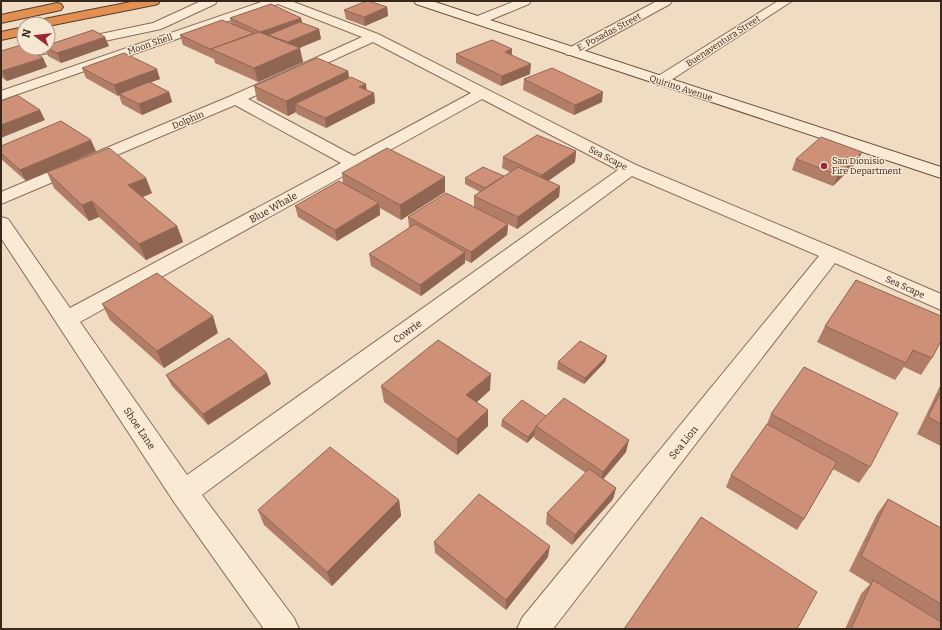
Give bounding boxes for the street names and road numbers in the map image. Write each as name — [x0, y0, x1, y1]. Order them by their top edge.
street label: E. Posadas Street — [576, 11, 643, 53]
street label: Buenaventura Street — [684, 13, 763, 69]
street label: Moon Shell — [126, 32, 174, 56]
street label: Quirino Avenue — [648, 73, 714, 103]
street label: Dolphin — [171, 109, 206, 131]
street label: Sea Scape — [587, 144, 629, 172]
street label: Blue Whale — [247, 190, 300, 226]
street label: Sea Scape — [884, 274, 926, 300]
street label: Cowrie — [391, 317, 424, 346]
street label: Shoe Lane — [121, 405, 158, 452]
street label: Sea Lion — [667, 423, 701, 462]

